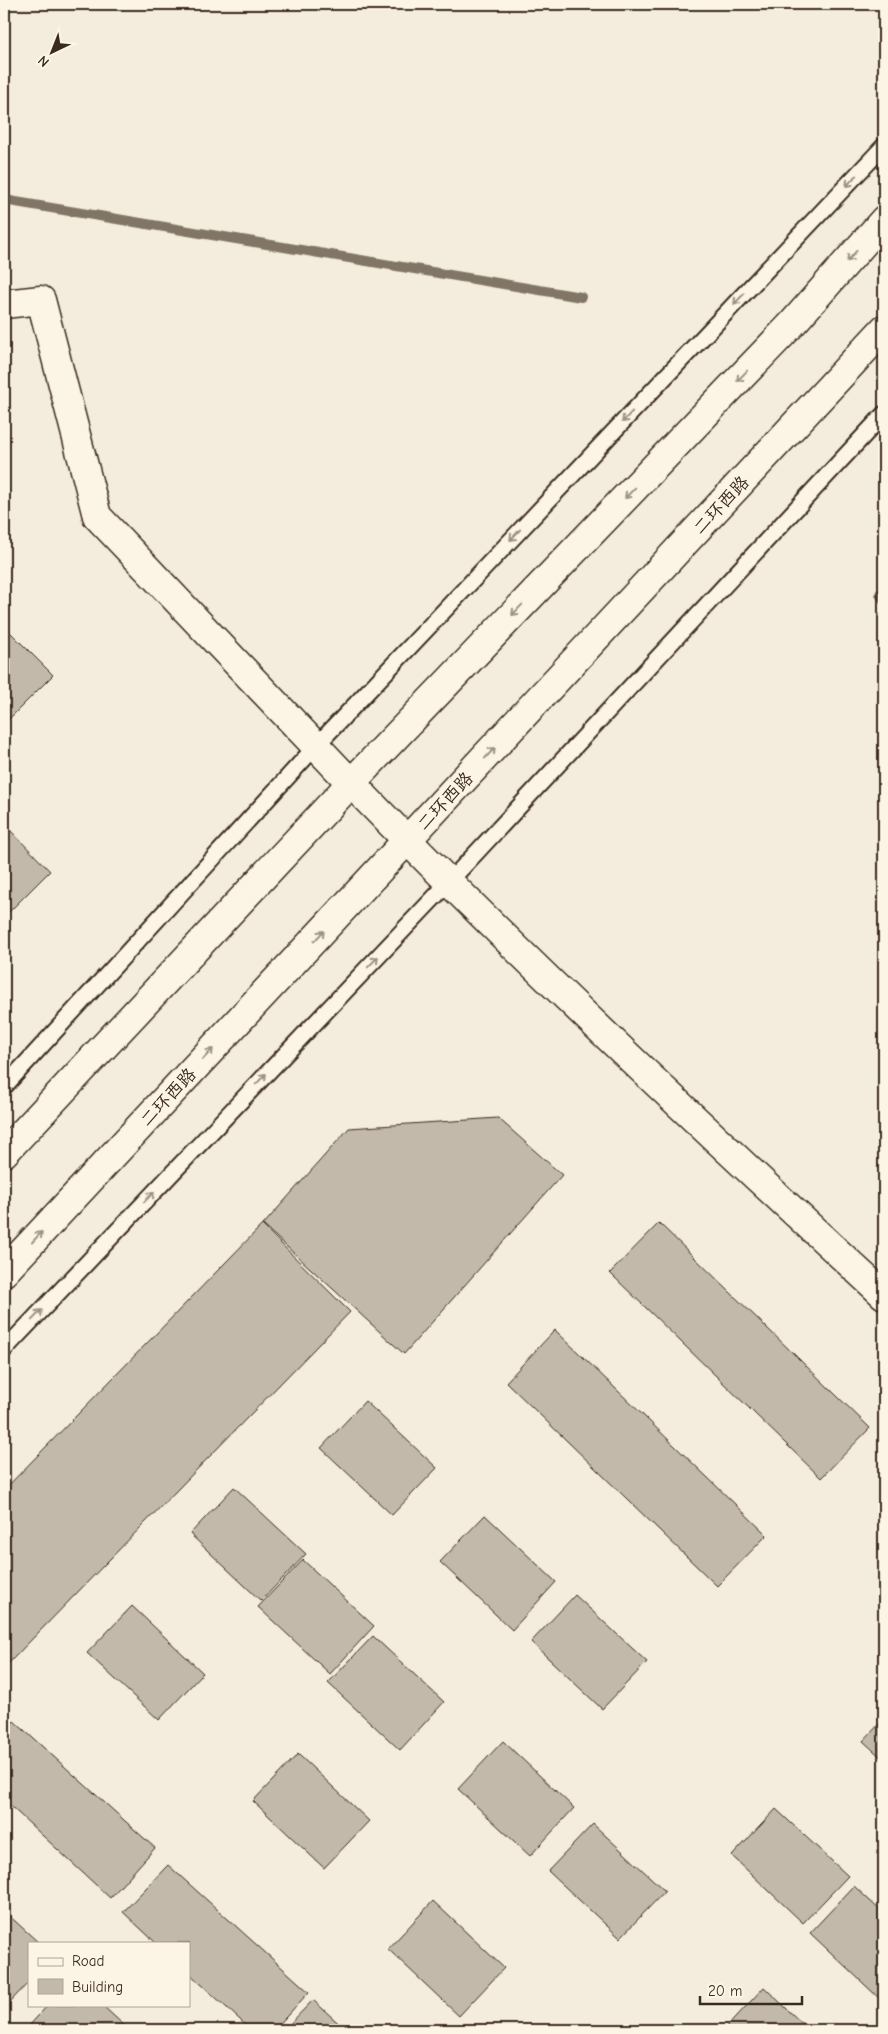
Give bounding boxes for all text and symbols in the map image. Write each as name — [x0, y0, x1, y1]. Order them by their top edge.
north arrow — [28, 28, 78, 78]
text: N — [34, 52, 53, 70]
one-way arrow — [845, 175, 857, 187]
one-way arrow — [846, 250, 858, 263]
one-way arrow — [733, 292, 745, 305]
one-way arrow — [736, 370, 748, 382]
one-way arrow — [621, 410, 633, 423]
street label: 二环西路 — [689, 472, 754, 539]
one-way arrow — [624, 487, 636, 499]
one-way arrow — [509, 528, 521, 541]
one-way arrow — [511, 604, 523, 617]
one-way arrow — [484, 746, 496, 759]
street label: 二环西路 — [413, 768, 478, 835]
one-way arrow — [313, 929, 325, 942]
one-way arrow — [367, 955, 379, 968]
one-way arrow — [202, 1048, 214, 1061]
street label: 二环西路 — [136, 1064, 201, 1131]
one-way arrow — [255, 1073, 267, 1086]
one-way arrow — [143, 1191, 155, 1204]
one-way arrow — [31, 1230, 43, 1243]
one-way arrow — [31, 1309, 43, 1321]
legend — [28, 1942, 190, 2006]
text: Road — [72, 1952, 104, 1970]
scale bar — [700, 1974, 803, 2006]
text: Building — [72, 1978, 123, 1996]
text: 20 m — [708, 1982, 742, 2000]

